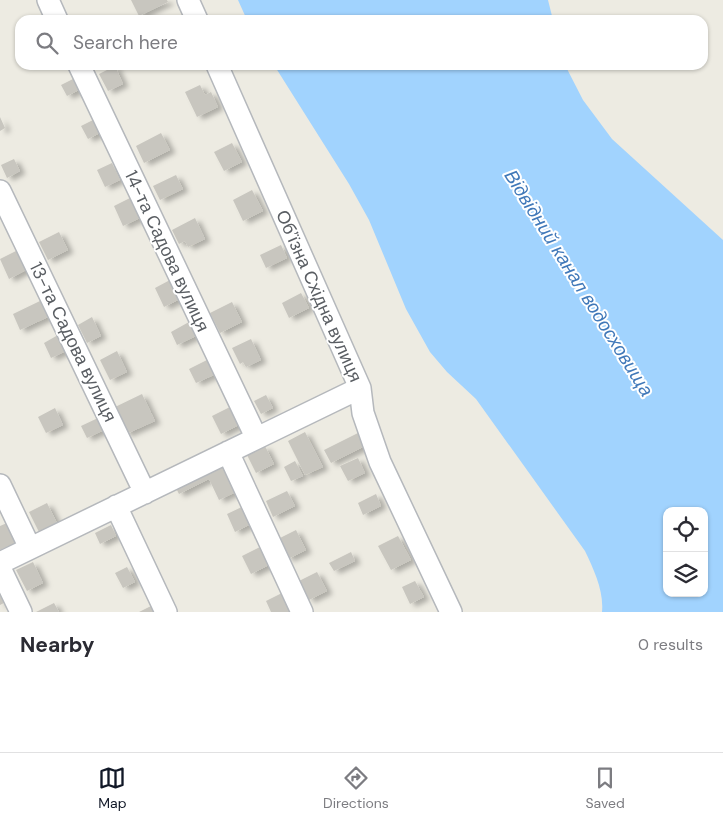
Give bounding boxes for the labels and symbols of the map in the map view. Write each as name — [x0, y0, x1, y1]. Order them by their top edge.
water label: Відвідний канал водосховища — [499, 165, 659, 401]
street label: 14-та Садова вулиця — [119, 166, 215, 336]
street label: Обʼїзна Східна вулиця — [270, 206, 368, 386]
street label: 13-та Садова вулиця — [24, 258, 122, 426]

